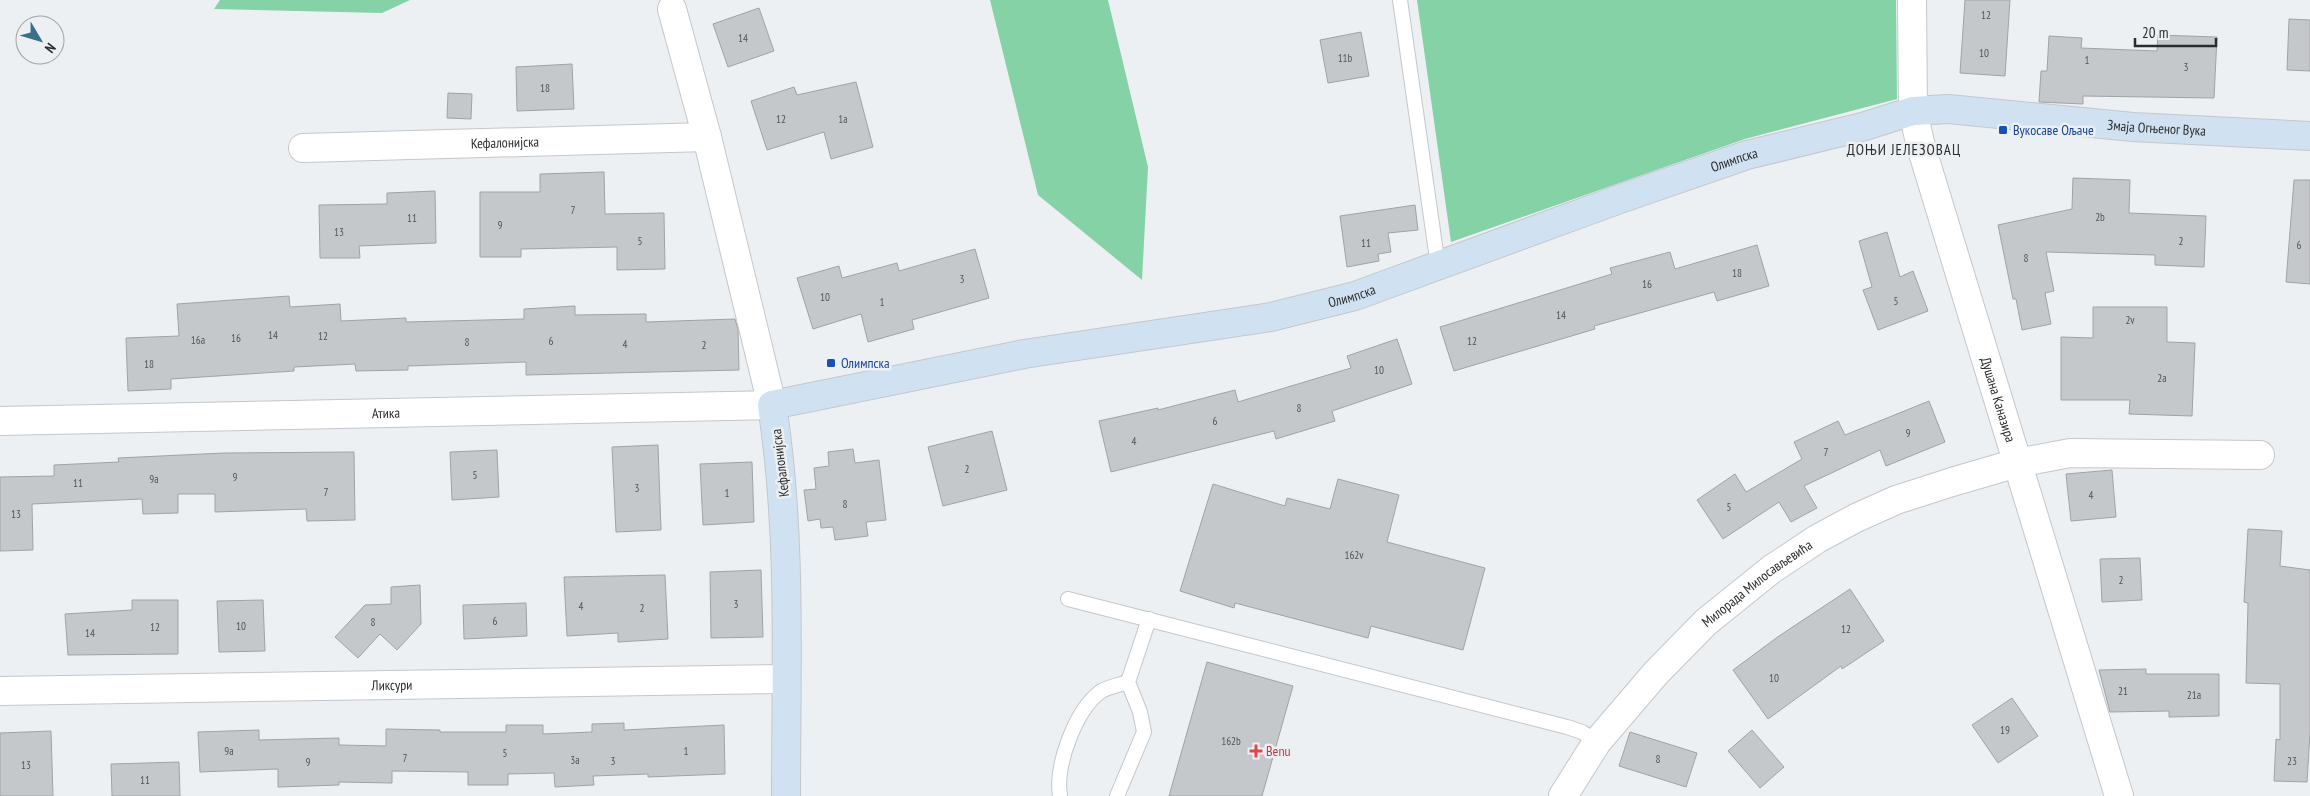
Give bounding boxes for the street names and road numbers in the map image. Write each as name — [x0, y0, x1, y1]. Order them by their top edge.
street label: Змаја Огњеног Вука — [2106, 116, 2206, 140]
street label: Кефалонијска — [471, 133, 539, 152]
street label: Олимпска — [1708, 144, 1759, 176]
street label: Олимпска — [1326, 280, 1378, 311]
street label: Душана Каназира — [1977, 355, 2020, 444]
street label: Атика — [372, 404, 400, 422]
street label: Кефалонијска — [767, 428, 793, 498]
street label: Милорада Милосављевића — [1698, 536, 1816, 631]
street label: Ликсури — [370, 676, 413, 694]

